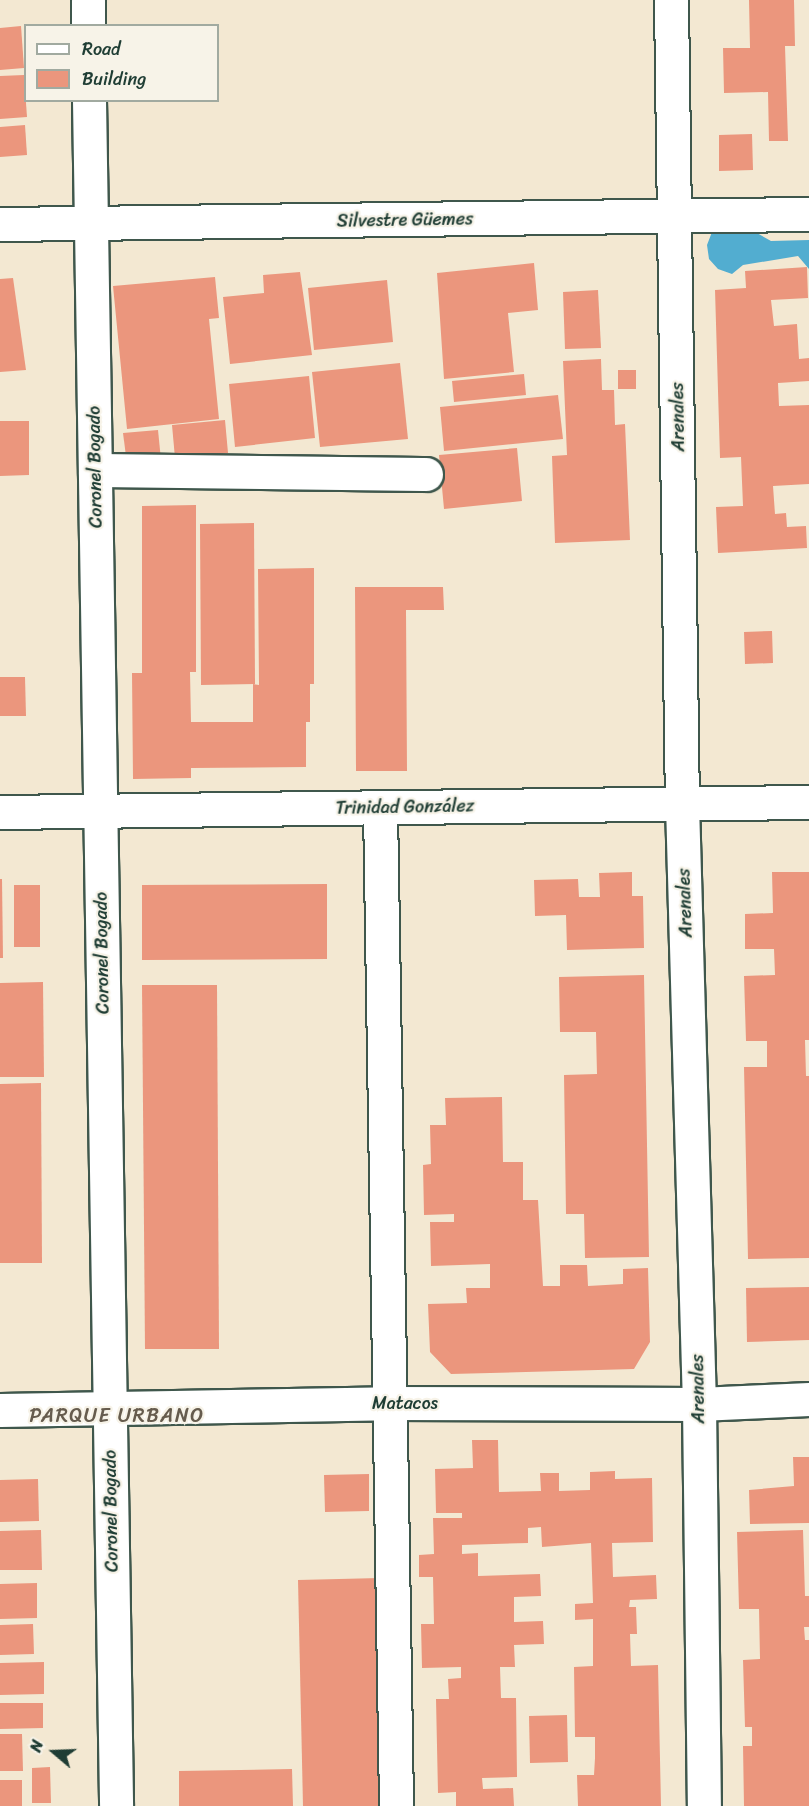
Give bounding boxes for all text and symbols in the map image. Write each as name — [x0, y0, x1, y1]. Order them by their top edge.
legend — [24, 24, 219, 102]
text: Road — [82, 33, 121, 65]
text: Building — [82, 63, 146, 95]
street label: Silvestre Güemes — [337, 208, 473, 232]
street label: Arenales — [667, 382, 689, 452]
street label: Coronel Bogado — [83, 406, 107, 528]
street label: Trinidad González — [335, 795, 475, 819]
street label: Arenales — [673, 868, 697, 938]
street label: Coronel Bogado — [90, 892, 114, 1014]
street label: Arenales — [687, 1354, 709, 1424]
street label: Matacos — [372, 1392, 438, 1414]
district label: PARQUE URBANO — [29, 1403, 205, 1427]
street label: Coronel Bogado — [99, 1450, 123, 1572]
north arrow — [24, 1722, 84, 1782]
text: N — [21, 1736, 52, 1756]

